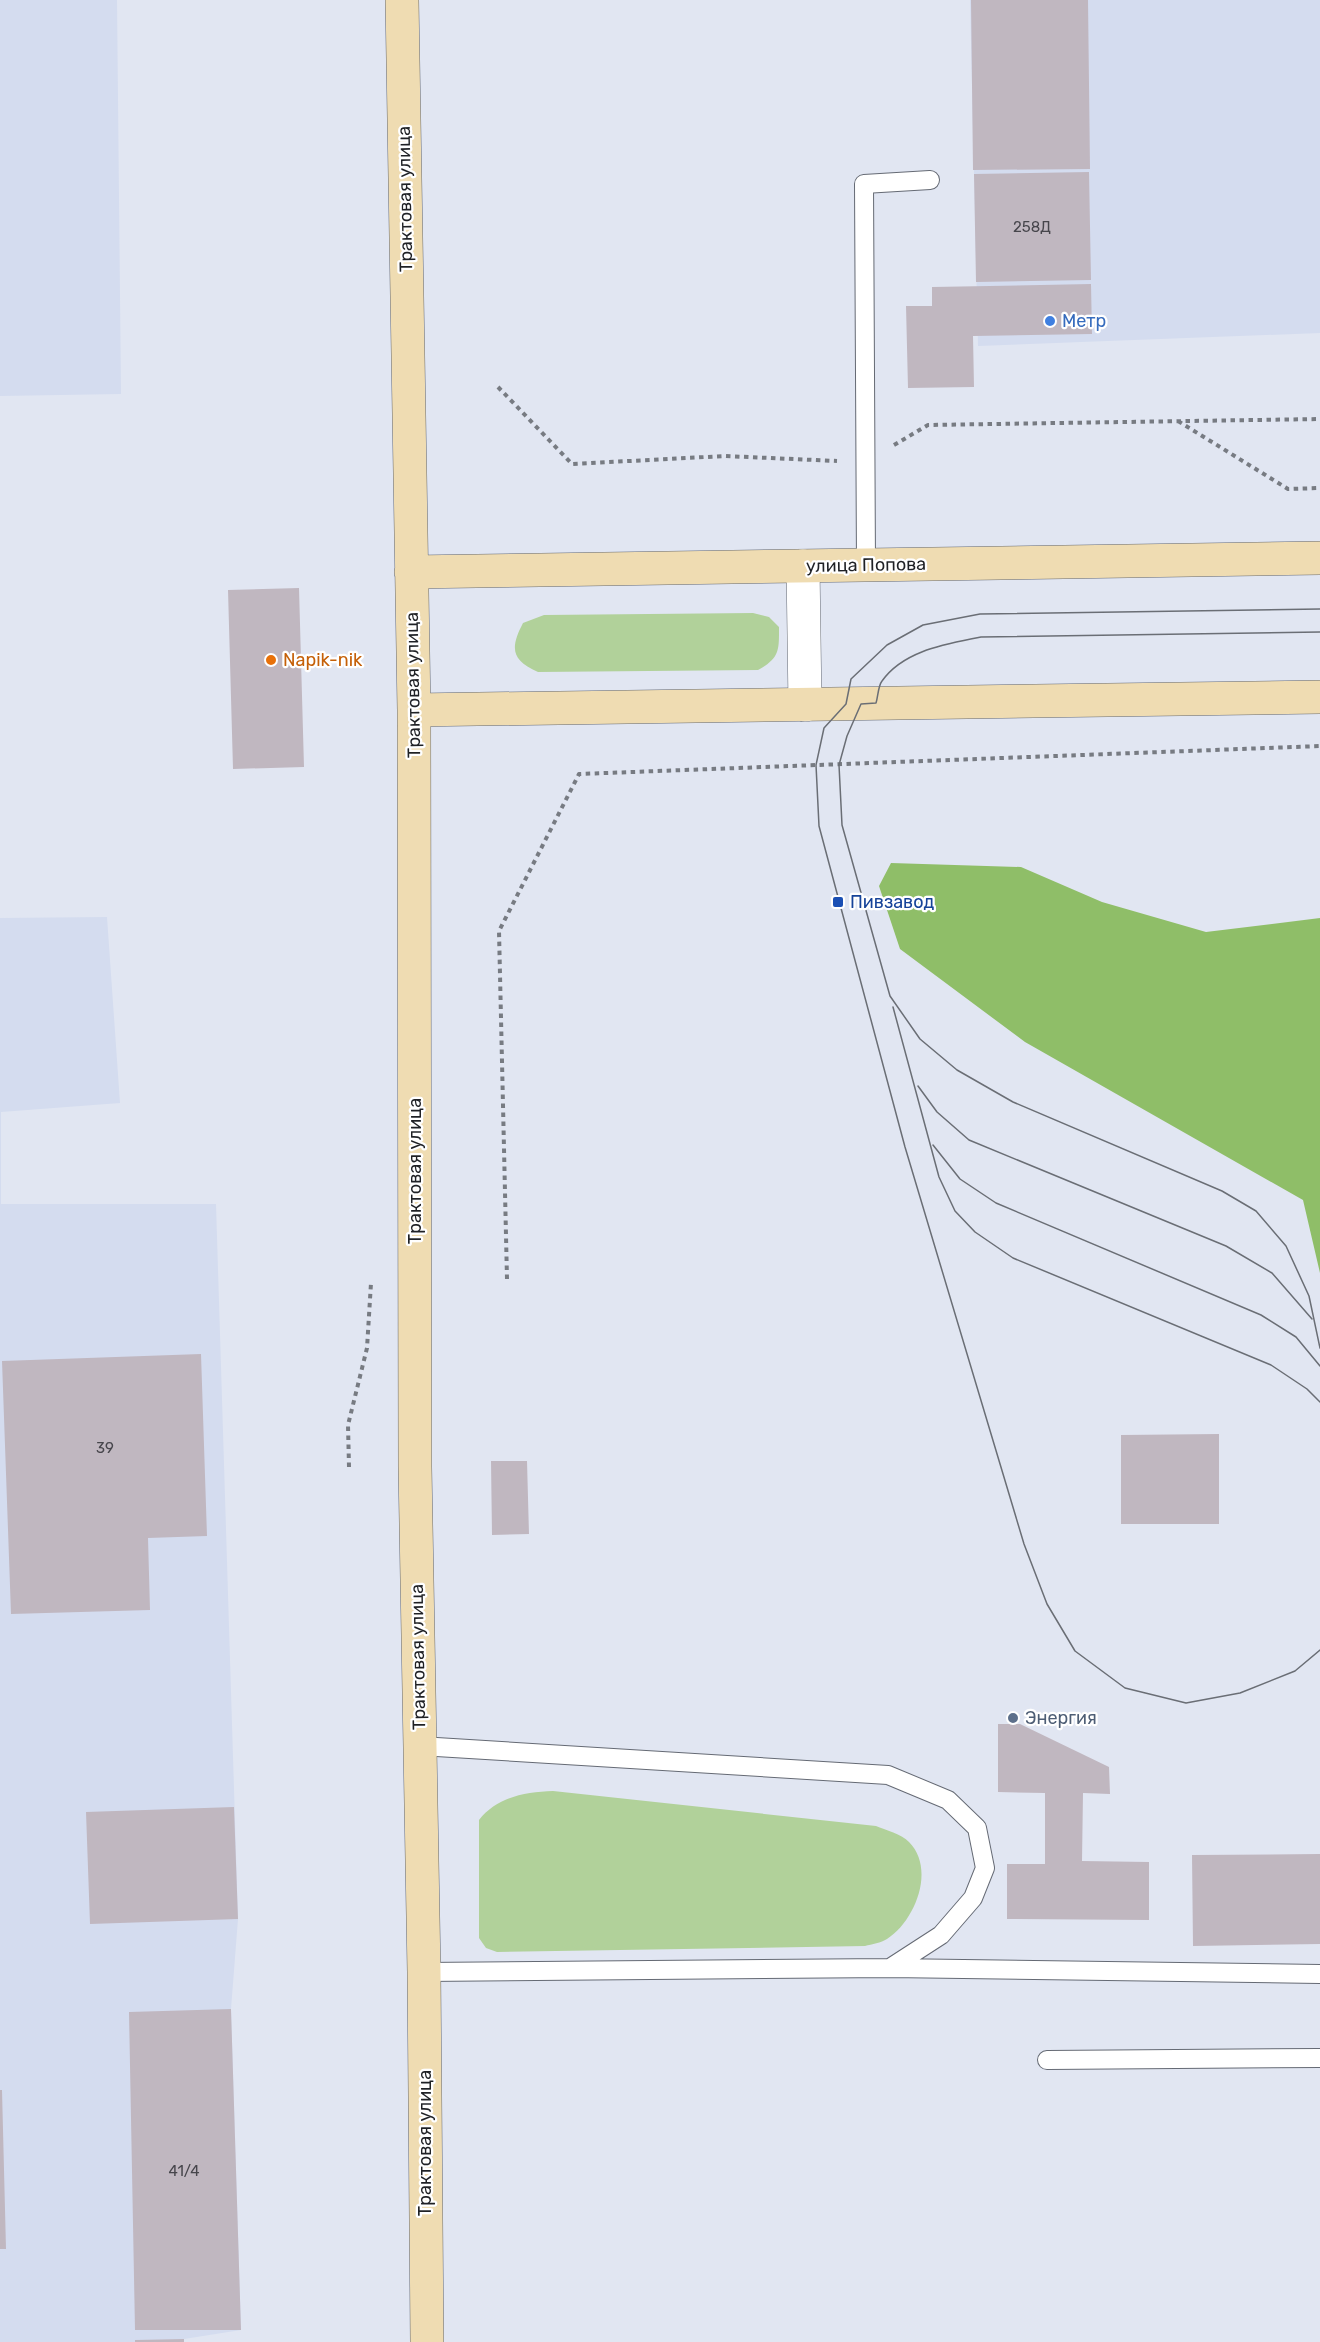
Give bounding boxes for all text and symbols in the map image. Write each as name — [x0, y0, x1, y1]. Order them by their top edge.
street label: Трактовая улица — [393, 126, 417, 272]
house number: 258Д — [1013, 218, 1051, 236]
place label: Метр — [1062, 310, 1106, 332]
marker: Метр — [1043, 314, 1057, 328]
street label: улица Попова — [806, 553, 926, 577]
street label: Трактовая улица — [401, 612, 425, 758]
place label: Napik-nik — [283, 649, 363, 671]
marker: Napik-nik — [264, 653, 278, 667]
place label: Пивзавод — [850, 891, 934, 913]
marker: Пивзавод — [831, 895, 845, 909]
street label: Трактовая улица — [404, 1098, 426, 1244]
house number: 39 — [96, 1439, 114, 1457]
street label: Трактовая улица — [406, 1584, 430, 1730]
place label: Энергия — [1025, 1707, 1097, 1729]
marker: Энергия — [1006, 1711, 1020, 1725]
street label: Трактовая улица — [414, 2070, 436, 2216]
house number: 41/4 — [168, 2162, 200, 2180]

